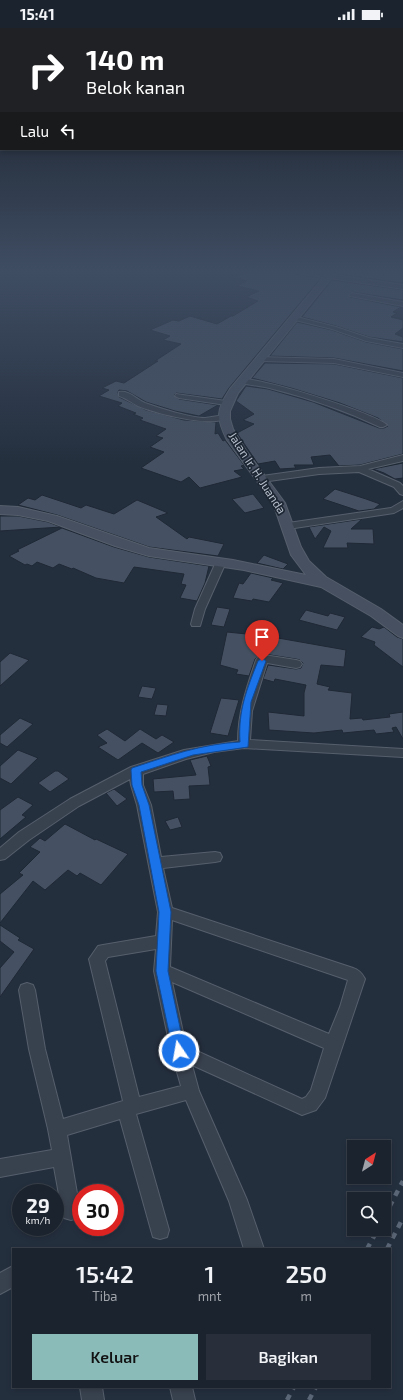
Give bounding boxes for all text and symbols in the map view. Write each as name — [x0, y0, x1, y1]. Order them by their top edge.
text: 15:41 — [20, 5, 55, 23]
text: 140 m — [86, 42, 164, 76]
icon: right — [20, 44, 72, 96]
text: Belok kanan — [86, 76, 185, 98]
icon: left — [57, 120, 79, 142]
text: Lalu — [20, 122, 49, 140]
street label: Jalan Ir. H. Juanda — [226, 429, 289, 516]
pin — [245, 620, 279, 661]
icon: arrive — [251, 626, 273, 648]
position arrow — [158, 1030, 200, 1072]
north arrow — [347, 1140, 391, 1184]
map controls — [347, 1140, 391, 1236]
speed limit sign: 30 — [72, 1184, 124, 1236]
button: search — [347, 1192, 391, 1236]
text: 29 — [26, 1193, 50, 1217]
text: km/h — [26, 1214, 50, 1226]
text: 15:42 — [76, 1259, 134, 1288]
text: 1 — [205, 1259, 215, 1288]
text: 250 — [285, 1259, 327, 1288]
text: Tiba — [92, 1288, 117, 1304]
text: mnt — [198, 1288, 222, 1304]
text: m — [301, 1288, 312, 1304]
button: Keluar — [32, 1334, 198, 1380]
button: Bagikan — [206, 1334, 371, 1380]

